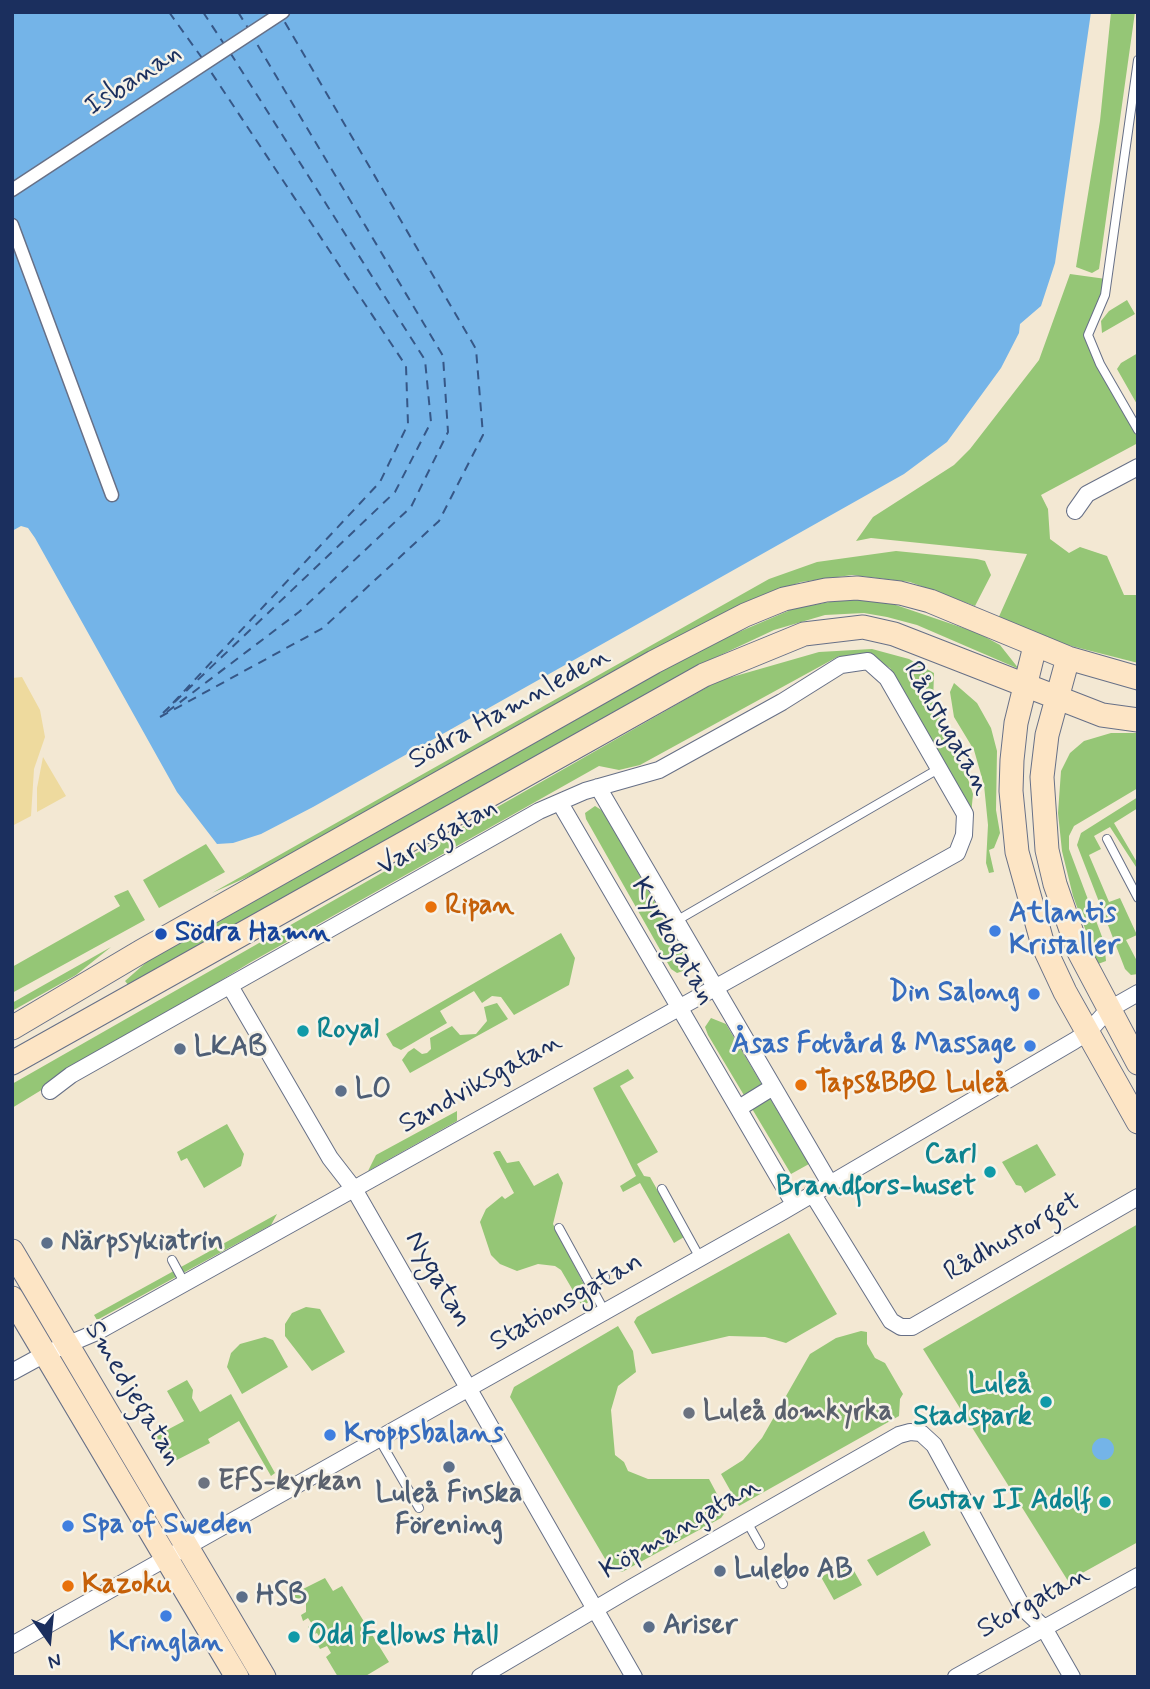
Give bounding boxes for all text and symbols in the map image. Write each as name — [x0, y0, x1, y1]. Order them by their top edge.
street label: Isbanan — [79, 37, 189, 125]
street label: Södra Hamnleden — [404, 640, 616, 778]
street label: Rådstugatan — [894, 656, 998, 802]
street label: Varvsgatan — [372, 791, 504, 885]
street label: Kyrkogatan — [622, 872, 722, 1012]
place label: Ripan — [445, 890, 514, 924]
place label: Atlantis Kristaller — [1009, 898, 1120, 964]
marker: Ripan — [423, 899, 439, 915]
place label: Södra Hamn — [175, 917, 330, 951]
marker: Atlantis Kristaller — [987, 923, 1003, 939]
marker: Södra Hamn — [153, 926, 169, 942]
place label: Din Salong — [889, 977, 1020, 1011]
marker: Din Salong — [1026, 986, 1042, 1002]
place label: Royal — [317, 1014, 379, 1048]
marker: Royal — [295, 1023, 311, 1039]
street label: Sandviksgatan — [394, 1026, 568, 1142]
place label: Åsas Fotvård & Massage — [731, 1029, 1016, 1063]
place label: LKAB — [194, 1032, 267, 1066]
marker: Åsas Fotvård & Massage — [1022, 1038, 1038, 1054]
marker: LKAB — [172, 1041, 188, 1057]
place label: Taps&BBQ Luleå — [815, 1068, 1009, 1102]
place label: LO — [355, 1074, 391, 1108]
marker: Taps&BBQ Luleå — [793, 1077, 809, 1093]
marker: LO — [333, 1083, 349, 1099]
place label: Carl Brandfors-huset — [776, 1139, 976, 1205]
marker: Carl Brandfors-huset — [982, 1164, 998, 1180]
street label: Rådhustorget — [939, 1185, 1087, 1291]
place label: Närpsykiatrin — [61, 1226, 223, 1260]
street label: Nygatan — [396, 1226, 478, 1334]
marker: Närpsykiatrin — [39, 1235, 55, 1251]
street label: Stationsgatan — [485, 1246, 649, 1360]
street label: Smedjegatan — [76, 1316, 188, 1472]
place label: Luleå Stadspark — [913, 1369, 1032, 1435]
marker: Luleå Stadspark — [1038, 1394, 1054, 1410]
place label: Luleå domkyrka — [703, 1396, 893, 1430]
marker: Luleå domkyrka — [681, 1405, 697, 1421]
place label: Kroppsbalans — [344, 1418, 503, 1452]
marker: Kroppsbalans — [322, 1427, 338, 1443]
marker: Luleå Finska Förening — [441, 1459, 457, 1475]
place label: EFS-kyrkan — [218, 1466, 362, 1500]
street label: Köpmangatan — [595, 1470, 767, 1588]
marker: EFS-kyrkan — [196, 1475, 212, 1491]
place label: Luleå Finska Förening — [376, 1478, 522, 1544]
place label: Gustav II Adolf — [908, 1485, 1091, 1519]
marker: Gustav II Adolf — [1097, 1494, 1113, 1510]
place label: Spa of Sweden — [82, 1509, 252, 1543]
marker: Spa of Sweden — [60, 1518, 76, 1534]
place label: Lulebo AB — [734, 1554, 853, 1588]
street label: Storgatan — [972, 1558, 1096, 1648]
marker: Lulebo AB — [712, 1563, 728, 1579]
place label: Kazoku — [82, 1569, 172, 1603]
marker: Kazoku — [60, 1578, 76, 1594]
place label: HSB — [256, 1580, 307, 1614]
marker: HSB — [234, 1589, 250, 1605]
north arrow — [14, 1605, 84, 1675]
marker: Kringlan — [158, 1608, 174, 1624]
place label: Ariser — [663, 1610, 738, 1644]
marker: Ariser — [641, 1619, 657, 1635]
place label: Odd Fellows Hall — [308, 1620, 498, 1654]
place label: Kringlan — [109, 1627, 223, 1661]
marker: Odd Fellows Hall — [286, 1629, 302, 1645]
text: N — [45, 1647, 64, 1674]

